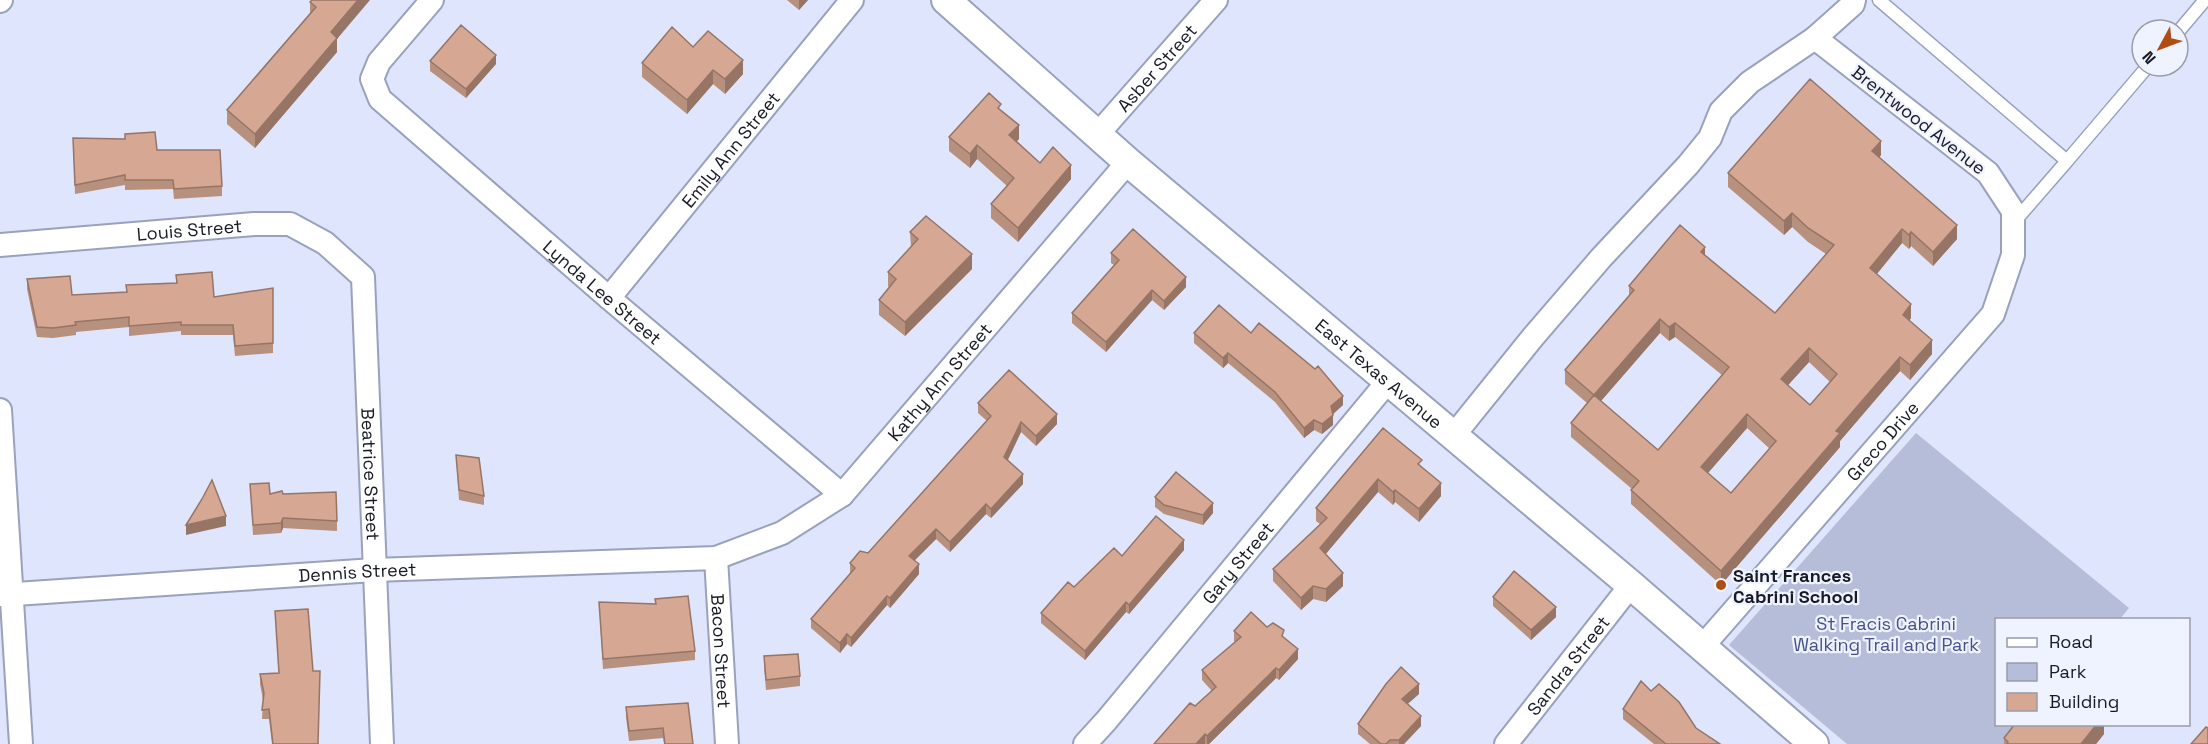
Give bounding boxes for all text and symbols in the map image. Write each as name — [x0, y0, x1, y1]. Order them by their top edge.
north arrow — [2130, 18, 2190, 78]
street label: Asber Street — [1112, 19, 1201, 116]
text: N — [2138, 47, 2161, 68]
street label: Brentwood Avenue — [1847, 60, 1991, 180]
street label: Emily Ann Street — [676, 87, 784, 212]
street label: Louis Street — [136, 214, 243, 245]
street label: Lynda Lee Street — [538, 235, 667, 349]
street label: East Texas Avenue — [1311, 313, 1448, 433]
street label: Kathy Ann Street — [882, 318, 996, 446]
street label: Greco Drive — [1841, 396, 1923, 485]
street label: Beatrice Street — [357, 407, 385, 541]
street label: Gary Street — [1197, 517, 1278, 608]
street label: Dennis Street — [297, 557, 417, 587]
place label: Saint Frances Cabrini School — [1733, 564, 1858, 608]
marker: Saint Frances Cabrini School — [1714, 578, 1728, 592]
street label: Bacon Street — [707, 593, 736, 709]
street label: Sandra Street — [1522, 611, 1614, 720]
park label: St Fracis Cabrini Walking Trail and Park — [1793, 612, 1979, 656]
legend — [1995, 618, 2190, 726]
text: Road — [2049, 630, 2093, 653]
text: Park — [2049, 660, 2087, 683]
text: Building — [2049, 690, 2119, 713]

